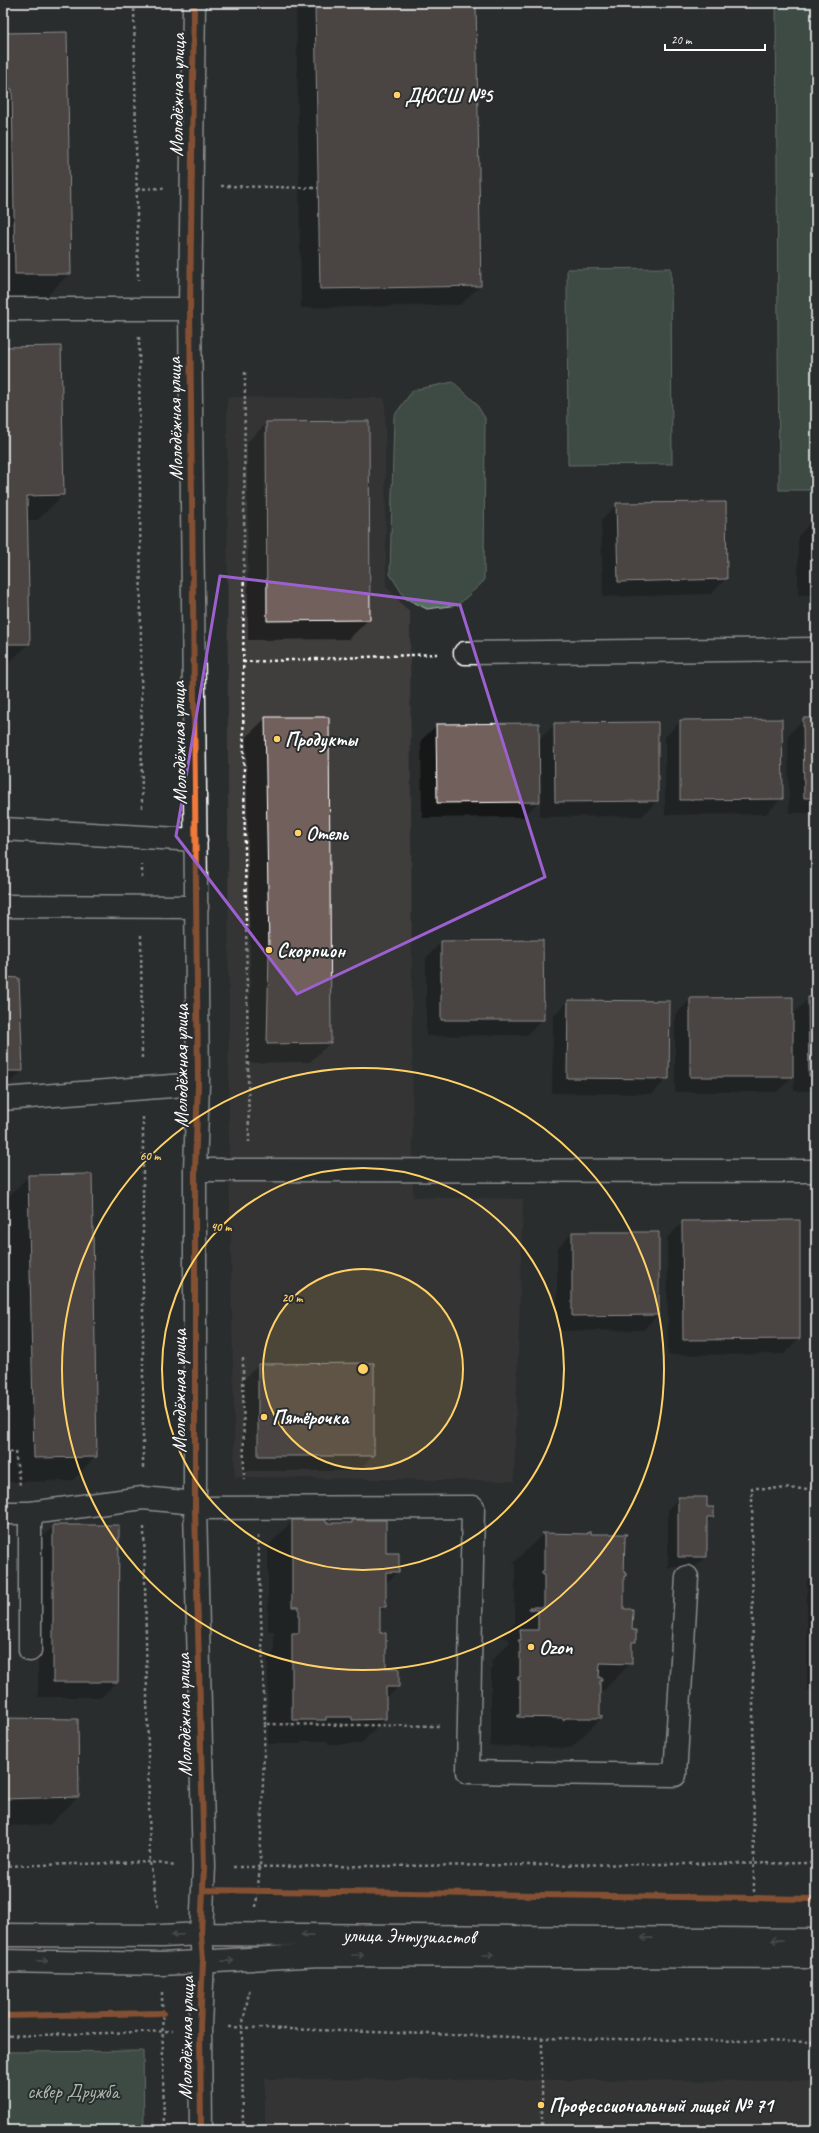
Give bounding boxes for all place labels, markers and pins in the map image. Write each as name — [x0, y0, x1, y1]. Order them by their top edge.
place label: ДЮСШ №5 — [405, 83, 495, 108]
marker: ДЮСШ №5 — [392, 90, 402, 100]
place label: Продукты — [285, 727, 359, 753]
marker: Продукты — [272, 734, 282, 744]
place label: Отель — [306, 821, 349, 846]
marker: Отель — [293, 828, 303, 838]
place label: Скорпион — [277, 938, 346, 963]
marker: Скорпион — [264, 945, 274, 955]
centre of rings — [356, 1362, 370, 1376]
place label: Пятёрочка — [272, 1405, 350, 1430]
marker: Пятёрочка — [259, 1412, 269, 1422]
place label: Ozon — [539, 1635, 573, 1660]
marker: Ozon — [526, 1642, 536, 1652]
place label: Профессиональный лицей № 71 — [549, 2093, 775, 2118]
marker: Профессиональный лицей № 71 — [536, 2100, 546, 2110]

